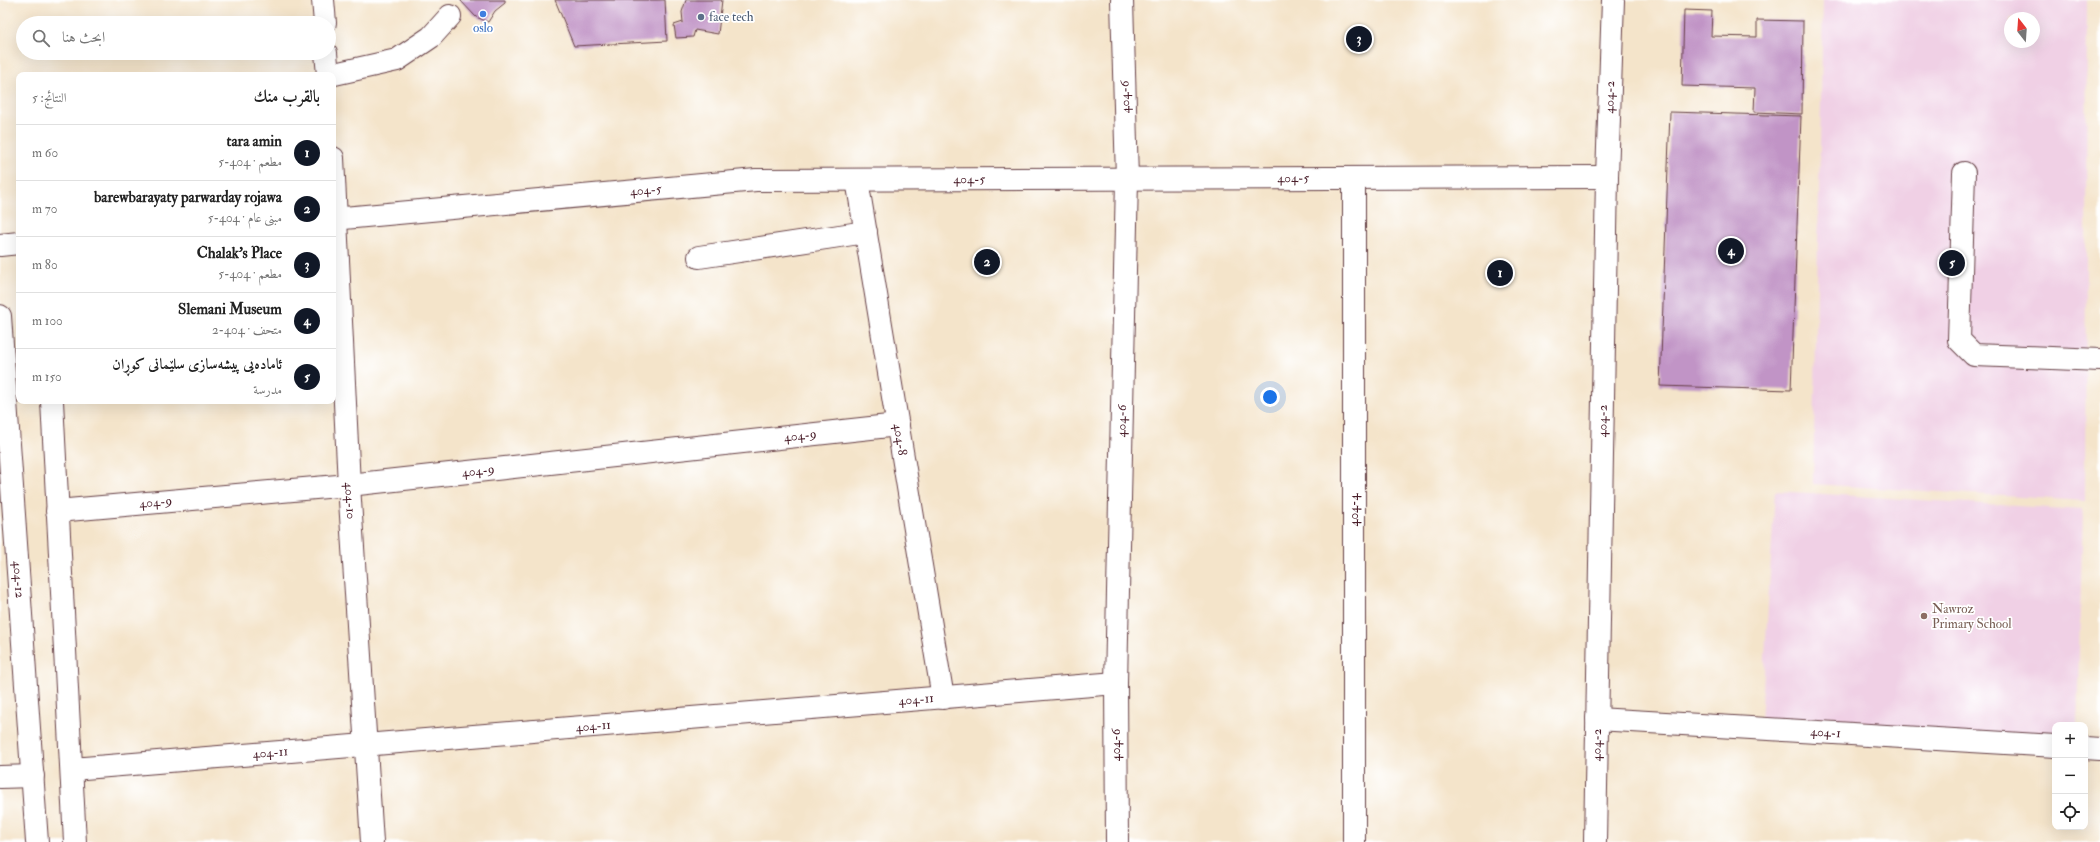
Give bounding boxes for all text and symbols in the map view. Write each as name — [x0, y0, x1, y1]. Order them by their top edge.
marker: oslo — [478, 9, 488, 19]
place label: face tech — [709, 9, 754, 25]
marker: face tech — [696, 12, 706, 22]
north arrow — [2004, 12, 2040, 48]
search box — [16, 16, 336, 60]
place label: oslo — [473, 20, 493, 36]
pin: 3 — [1346, 24, 1372, 54]
icon: search — [30, 27, 52, 49]
text: ابحث هنا — [62, 28, 105, 47]
street label: 404-6 — [1116, 79, 1134, 114]
street label: 404-2 — [1601, 80, 1618, 114]
text: بالقرب منك — [254, 86, 320, 107]
text: النتائج: 5 — [32, 90, 67, 106]
text: tara amin — [227, 132, 282, 151]
text: 60 m — [32, 145, 58, 161]
text: 1 — [305, 145, 309, 161]
text: مطعم · 404-5 — [218, 154, 282, 170]
street label: 404-5 — [1277, 170, 1309, 186]
street label: 404-5 — [953, 171, 985, 187]
street label: 404-5 — [629, 181, 663, 200]
text: barewbarayaty parwarday rojawa — [94, 188, 282, 207]
text: 70 m — [32, 201, 57, 217]
text: 2 — [304, 201, 310, 217]
text: مبنى عام · 404-5 — [208, 210, 282, 226]
pin: 4 — [1718, 236, 1744, 266]
text: Chalak's Place — [197, 244, 282, 263]
pin: 2 — [974, 247, 1000, 277]
pin: 5 — [1939, 248, 1965, 278]
text: 80 m — [32, 257, 58, 273]
text: 3 — [305, 257, 310, 273]
pin: 1 — [1487, 258, 1513, 288]
text: مطعم · 404-5 — [218, 266, 282, 282]
text: Slemani Museum — [178, 300, 282, 319]
text: 100 m — [32, 313, 63, 329]
text: 4 — [304, 313, 311, 329]
text: متحف · 404-2 — [212, 322, 282, 338]
text: ئامادەیی پیشەسازی سلێمانی کوڕان — [112, 355, 282, 374]
text: 150 m — [32, 369, 62, 385]
text: 5 — [304, 369, 310, 385]
text: مدرسة — [253, 382, 282, 398]
your location — [1260, 387, 1280, 407]
street label: 404-6 — [1113, 403, 1130, 438]
street label: 404-2 — [1594, 404, 1611, 438]
street label: 404-8 — [890, 422, 911, 457]
street label: 404-9 — [783, 426, 817, 445]
street label: 404-9 — [461, 461, 495, 481]
street label: 404-10 — [341, 481, 359, 520]
street label: 404-4 — [1346, 492, 1362, 527]
street label: 404-9 — [139, 493, 173, 512]
street label: 404-12 — [9, 560, 28, 599]
place label: Nawroz Primary School — [1932, 601, 2012, 633]
marker: Nawroz Primary School — [1919, 611, 1929, 621]
street label: 404-11 — [898, 690, 935, 709]
street label: 404-11 — [575, 717, 612, 735]
map controls — [2052, 722, 2088, 830]
button: + — [2052, 722, 2088, 758]
street label: 404-1 — [1810, 724, 1842, 741]
street label: 404-6 — [1108, 727, 1124, 761]
street label: 404-2 — [1588, 728, 1605, 762]
street label: 404-11 — [252, 743, 289, 762]
button: − — [2052, 758, 2088, 794]
button: locate — [2052, 794, 2088, 830]

